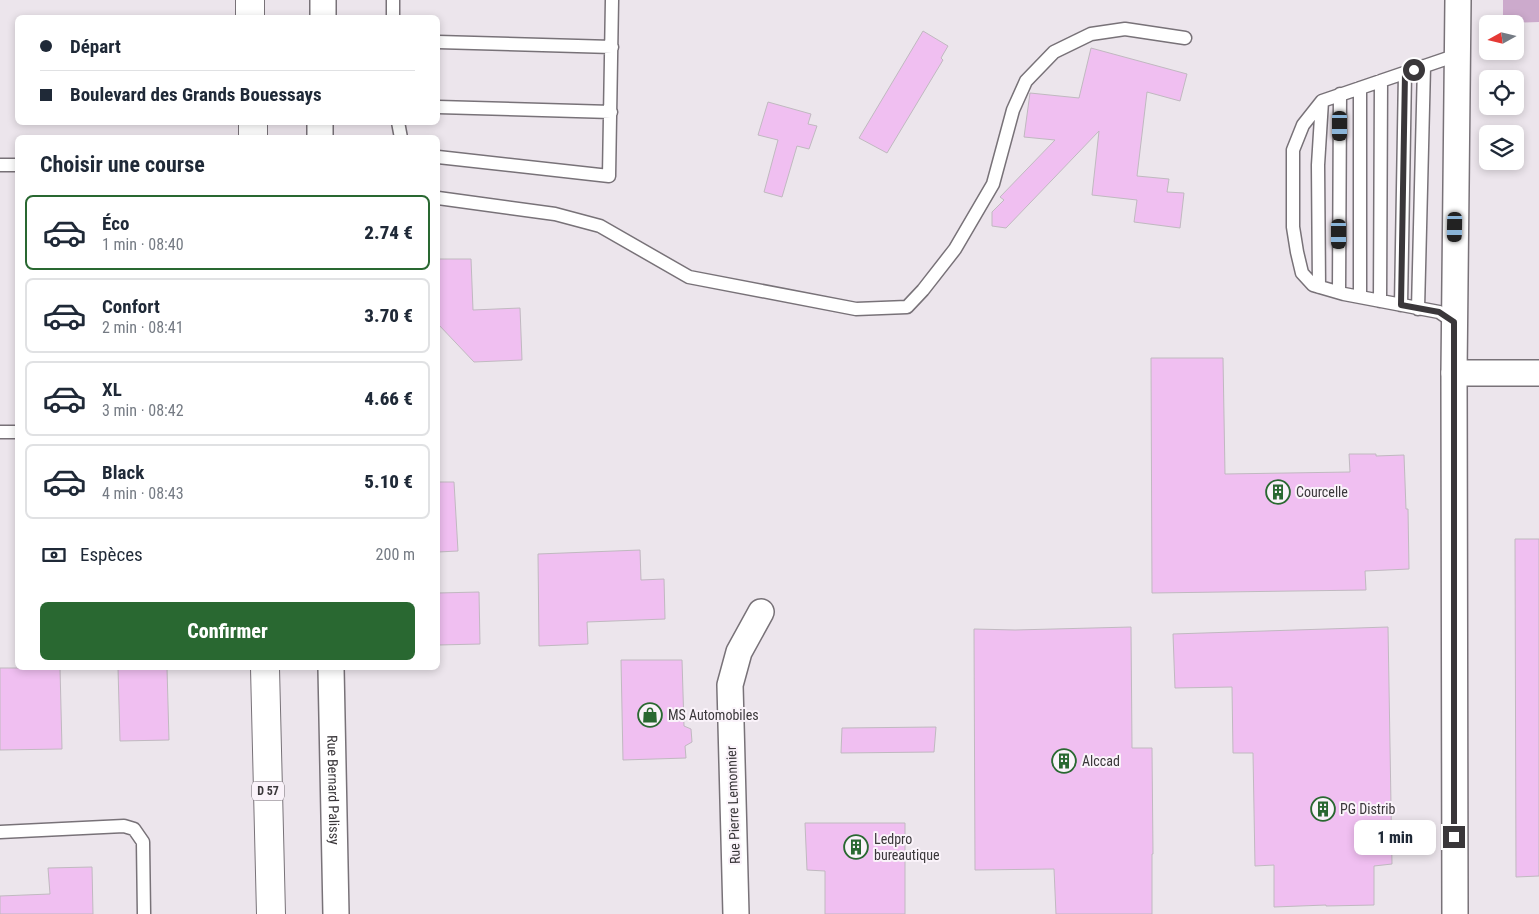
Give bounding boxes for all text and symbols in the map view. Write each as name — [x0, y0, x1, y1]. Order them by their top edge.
north arrow — [1479, 15, 1524, 60]
map controls — [1479, 15, 1524, 170]
text: Départ — [70, 35, 121, 58]
route start — [1403, 59, 1425, 81]
button: locate — [1479, 70, 1524, 115]
text: Boulevard des Grands Bouessays — [70, 83, 322, 106]
car — [1332, 111, 1347, 141]
button: layers — [1479, 125, 1524, 170]
text: Choisir une course — [40, 152, 205, 177]
icon: car — [42, 210, 87, 255]
text: Éco — [102, 212, 129, 235]
car — [1447, 212, 1462, 242]
car — [1331, 219, 1346, 249]
text: 2.74 € — [364, 221, 413, 244]
text: 1 min · 08:40 — [102, 235, 184, 254]
icon: car — [42, 293, 87, 338]
text: Confort — [102, 295, 160, 318]
text: 3.70 € — [364, 304, 413, 327]
text: 2 min · 08:41 — [102, 318, 184, 337]
icon: car — [42, 376, 87, 421]
text: XL — [102, 378, 122, 401]
text: 4.66 € — [364, 387, 413, 410]
text: 3 min · 08:42 — [102, 401, 184, 420]
icon: car — [42, 459, 87, 504]
text: Black — [102, 461, 144, 484]
text: 5.10 € — [364, 470, 413, 493]
building icon: Courcelle — [1265, 479, 1291, 505]
text: 4 min · 08:43 — [102, 484, 184, 503]
place label: Courcelle — [1296, 484, 1348, 500]
icon: cash — [40, 541, 68, 569]
text: Espèces — [80, 543, 143, 566]
text: 200 m — [376, 545, 415, 564]
button: Confirmer — [40, 602, 415, 660]
shop icon: MS Automobiles — [637, 702, 663, 728]
place label: MS Automobiles — [668, 707, 759, 723]
street label: Rue Bernard Palissy — [324, 735, 343, 845]
street label: Rue Pierre Lemonnier — [723, 746, 743, 864]
building icon: Alccad — [1051, 748, 1077, 774]
place label: Alccad — [1082, 753, 1120, 769]
road number: D 57 — [252, 781, 284, 800]
building icon: PG Distrib — [1310, 796, 1336, 822]
place label: PG Distrib — [1340, 801, 1395, 817]
callout: 1 min — [1354, 820, 1436, 854]
route end — [1443, 826, 1465, 848]
text: 1 min — [1377, 828, 1413, 847]
place label: Ledpro bureautique — [874, 831, 940, 863]
building icon: Ledpro bureautique — [843, 834, 869, 860]

